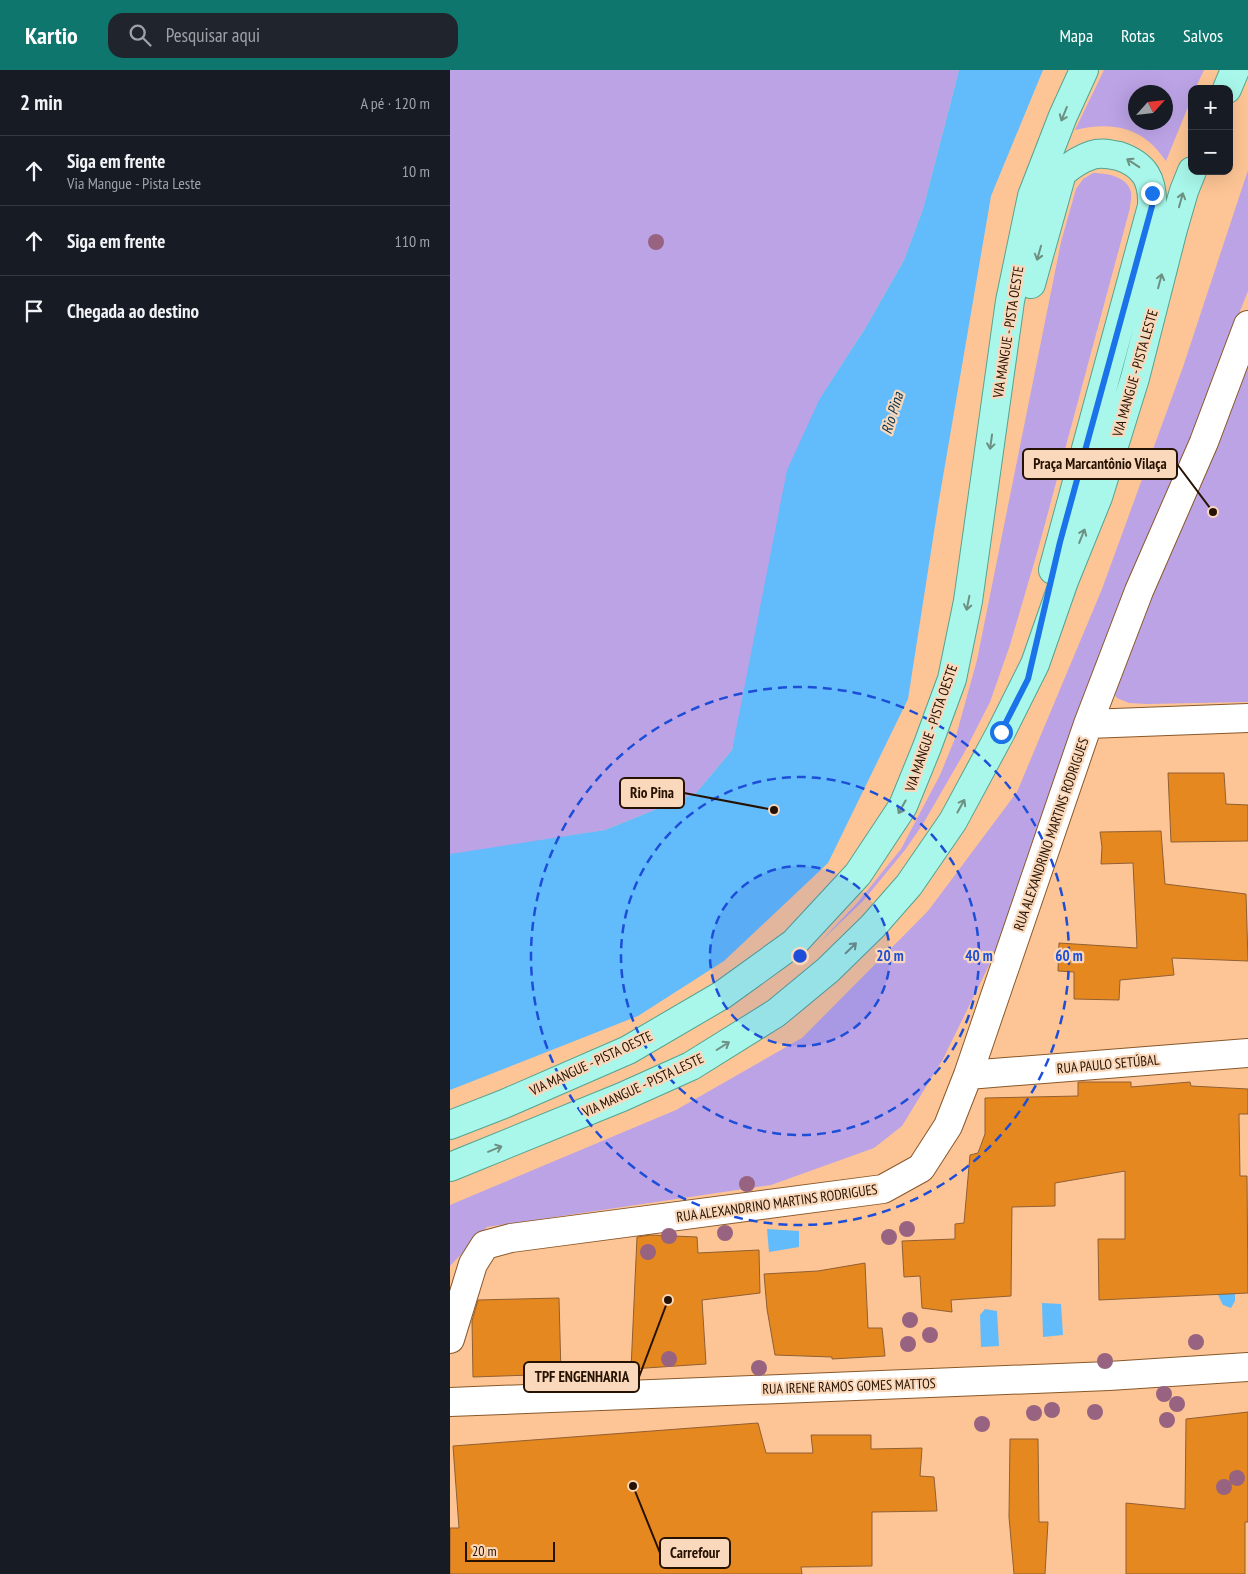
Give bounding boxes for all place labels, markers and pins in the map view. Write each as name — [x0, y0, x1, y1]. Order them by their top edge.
callout: Praça Marcantônio Vilaça — [1023, 449, 1177, 479]
callout: Rio Pina — [620, 778, 684, 808]
centre of rings — [791, 947, 809, 965]
callout: TPF ENGENHARIA — [524, 1362, 639, 1392]
callout: Carrefour — [660, 1538, 730, 1568]

